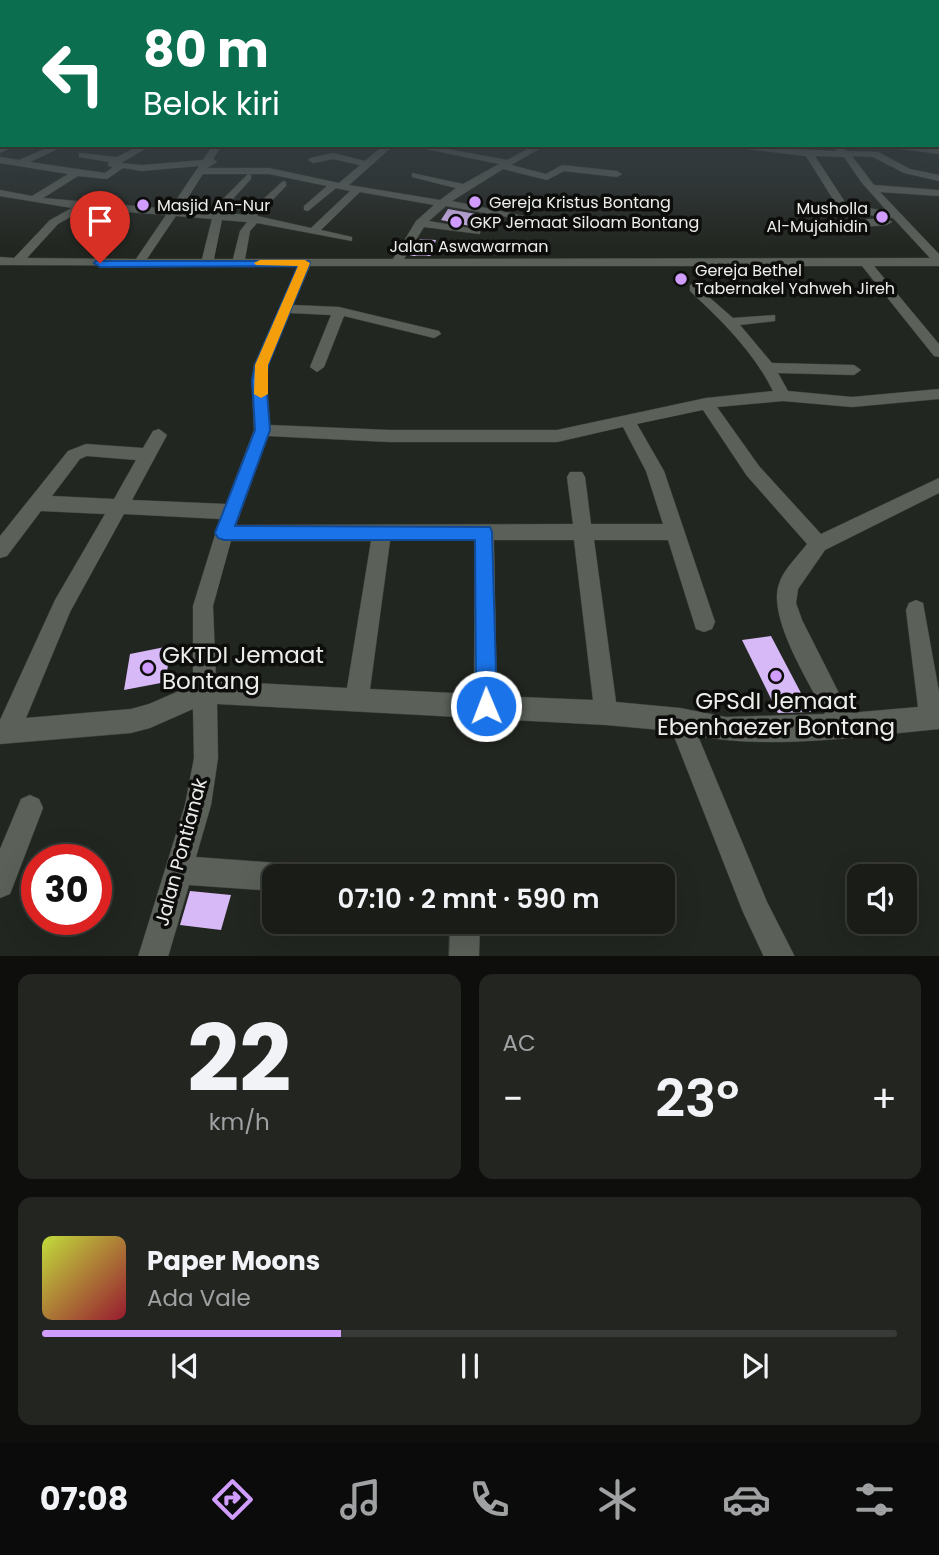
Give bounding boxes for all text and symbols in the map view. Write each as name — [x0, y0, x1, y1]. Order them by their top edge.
text: 80 m — [143, 16, 269, 84]
icon: left — [28, 28, 119, 119]
text: Belok kiri — [143, 81, 280, 126]
pin — [70, 191, 130, 263]
place label: Gereja Kristus Bontang — [489, 191, 671, 214]
place label: Masjid An-Nur — [157, 194, 270, 217]
marker: Gereja Kristus Bontang — [467, 194, 483, 210]
marker: Masjid An-Nur — [135, 197, 151, 213]
place label: Musholla Al-Mujahidin — [766, 197, 868, 238]
icon: arrive — [81, 202, 119, 240]
marker: Musholla Al-Mujahidin — [874, 209, 890, 225]
place label: GKP Jemaat Siloam Bontang — [470, 211, 699, 234]
marker: GKP Jemaat Siloam Bontang — [448, 214, 464, 230]
street label: Jalan Aswawarman — [389, 235, 549, 258]
place label: Gereja Bethel Tabernakel Yahweh Jireh — [695, 259, 895, 300]
marker: Gereja Bethel Tabernakel Yahweh Jireh — [673, 271, 689, 287]
place label: GKTDI Jemaat Bontang — [162, 639, 324, 697]
marker: GKTDI Jemaat Bontang — [140, 660, 156, 676]
marker: GPSdI Jemaat Ebenhaezer Bontang — [768, 668, 784, 684]
position arrow — [449, 669, 523, 743]
place label: GPSdI Jemaat Ebenhaezer Bontang — [657, 685, 895, 743]
street label: Jalan Pontianak — [148, 775, 214, 929]
speed limit sign: 30 — [21, 844, 112, 935]
map controls — [847, 864, 917, 934]
button: sound — [847, 864, 917, 934]
text: 07:10 · 2 mnt · 590 m — [338, 881, 599, 917]
text: 22 — [187, 995, 291, 1123]
text: AC — [503, 1027, 536, 1059]
text: 23° — [655, 1062, 739, 1135]
text: − — [503, 1072, 523, 1125]
text: + — [871, 1072, 897, 1125]
text: km/h — [209, 1106, 270, 1138]
text: Paper Moons — [147, 1243, 320, 1279]
text: Ada Vale — [147, 1282, 251, 1314]
icon: previous — [166, 1347, 204, 1385]
icon: pause — [451, 1347, 489, 1385]
icon: next — [736, 1347, 774, 1385]
icon: directions — [208, 1475, 257, 1524]
icon: music — [336, 1475, 385, 1524]
icon: phone — [465, 1475, 514, 1524]
icon: climate — [593, 1475, 642, 1524]
icon: car — [722, 1475, 771, 1524]
icon: filters — [850, 1475, 899, 1524]
text: 07:08 — [40, 1476, 128, 1521]

